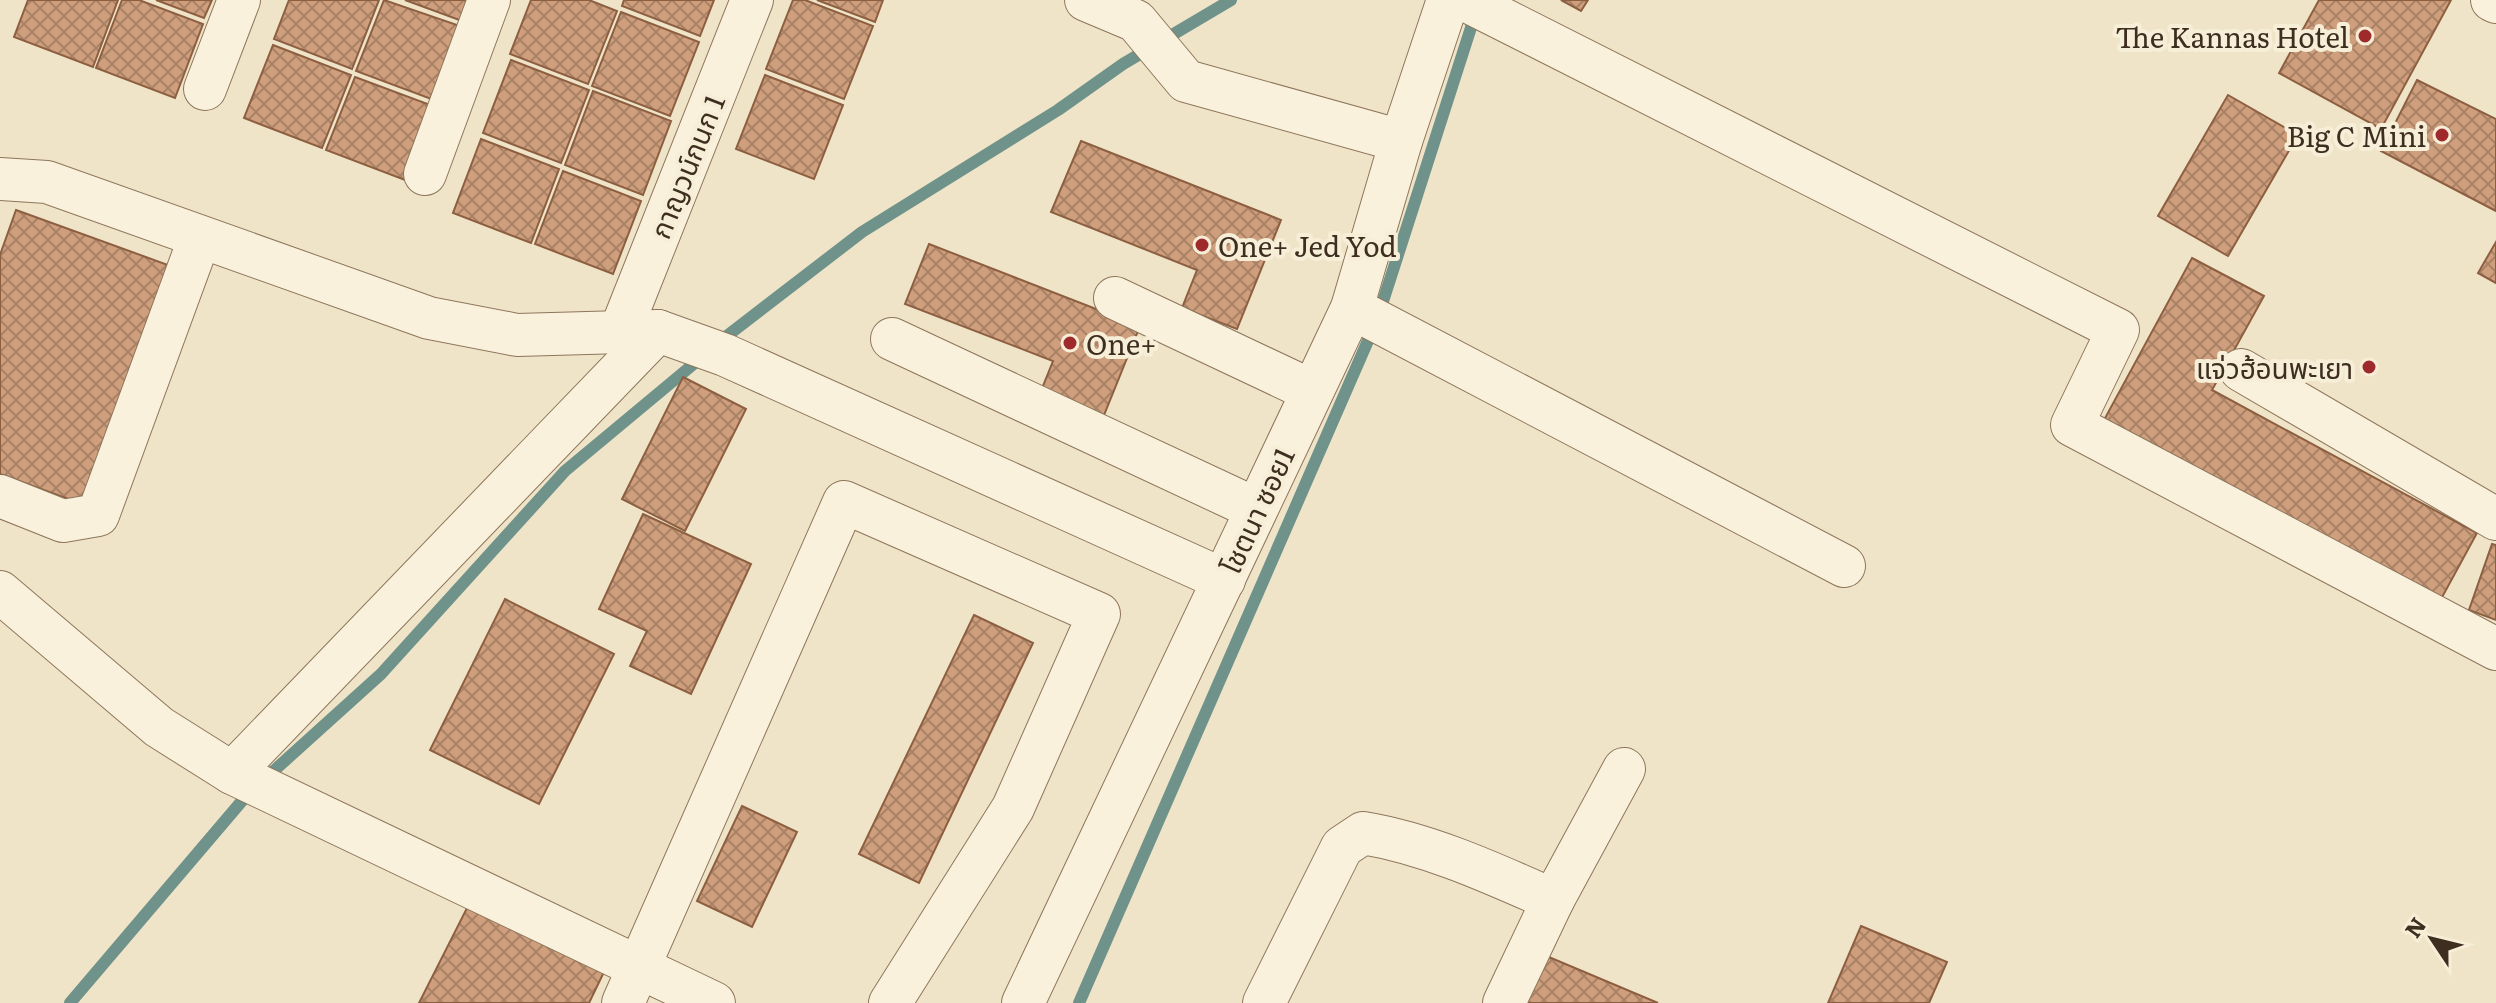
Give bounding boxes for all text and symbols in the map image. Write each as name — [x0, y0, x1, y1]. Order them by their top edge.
place label: The Kannas Hotel — [2115, 15, 2349, 57]
marker: The Kannas Hotel — [2356, 27, 2374, 45]
street label: กาญวน์กนก 1 — [638, 88, 734, 244]
place label: Big C Mini — [2287, 114, 2426, 156]
marker: Big C Mini — [2433, 126, 2451, 144]
place label: One+ Jed Yod — [1218, 224, 1397, 266]
marker: One+ Jed Yod — [1193, 236, 1211, 254]
place label: One+ — [1086, 322, 1156, 364]
marker: One+ — [1061, 334, 1079, 352]
place label: แจ่วฮ้อนพะเยา — [2196, 346, 2353, 388]
marker: แจ่วฮ้อนพะเยา — [2360, 358, 2378, 376]
street label: โชตนา ซอย1 — [1208, 440, 1304, 580]
north arrow — [2392, 899, 2472, 979]
text: N — [2396, 910, 2433, 944]

